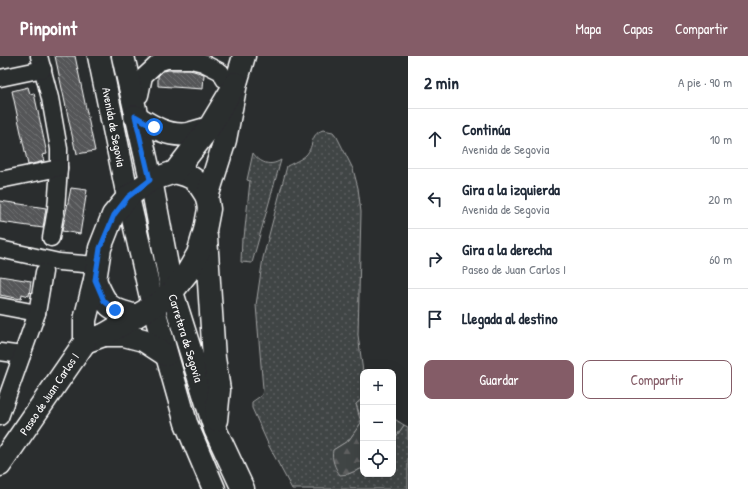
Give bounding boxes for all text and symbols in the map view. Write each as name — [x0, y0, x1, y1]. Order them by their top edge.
text: Pinpoint — [20, 15, 77, 41]
text: Mapa — [576, 19, 601, 38]
text: Capas — [623, 19, 653, 38]
text: Compartir — [675, 19, 728, 38]
text: 2 min — [424, 71, 459, 94]
text: A pie · 90 m — [678, 73, 732, 91]
street label: Avenida de Segovia — [98, 86, 130, 168]
route start — [145, 118, 163, 136]
text: Continúa — [462, 119, 510, 140]
icon: ahead — [424, 128, 446, 150]
text: 10 m — [710, 130, 732, 148]
text: Avenida de Segovia — [462, 140, 549, 158]
text: Gira a la izquierda — [462, 179, 560, 200]
icon: left — [424, 188, 446, 210]
text: 20 m — [708, 190, 732, 208]
text: Avenida de Segovia — [462, 200, 549, 218]
text: Gira a la derecha — [462, 239, 552, 260]
icon: right — [424, 248, 446, 270]
text: 60 m — [709, 250, 732, 268]
text: Paseo de Juan Carlos I — [462, 260, 566, 278]
street label: Carretera de Segovia — [165, 292, 208, 384]
route end — [106, 301, 124, 319]
icon: arrive — [424, 308, 446, 330]
text: Llegada al destino — [462, 308, 558, 329]
street label: Paseo de Juan Carlos I — [15, 349, 83, 439]
button: Guardar — [424, 360, 574, 399]
button: Compartir — [582, 360, 732, 399]
map controls — [360, 369, 396, 477]
button: + — [360, 369, 396, 405]
button: − — [360, 405, 396, 441]
button: locate — [360, 441, 396, 477]

